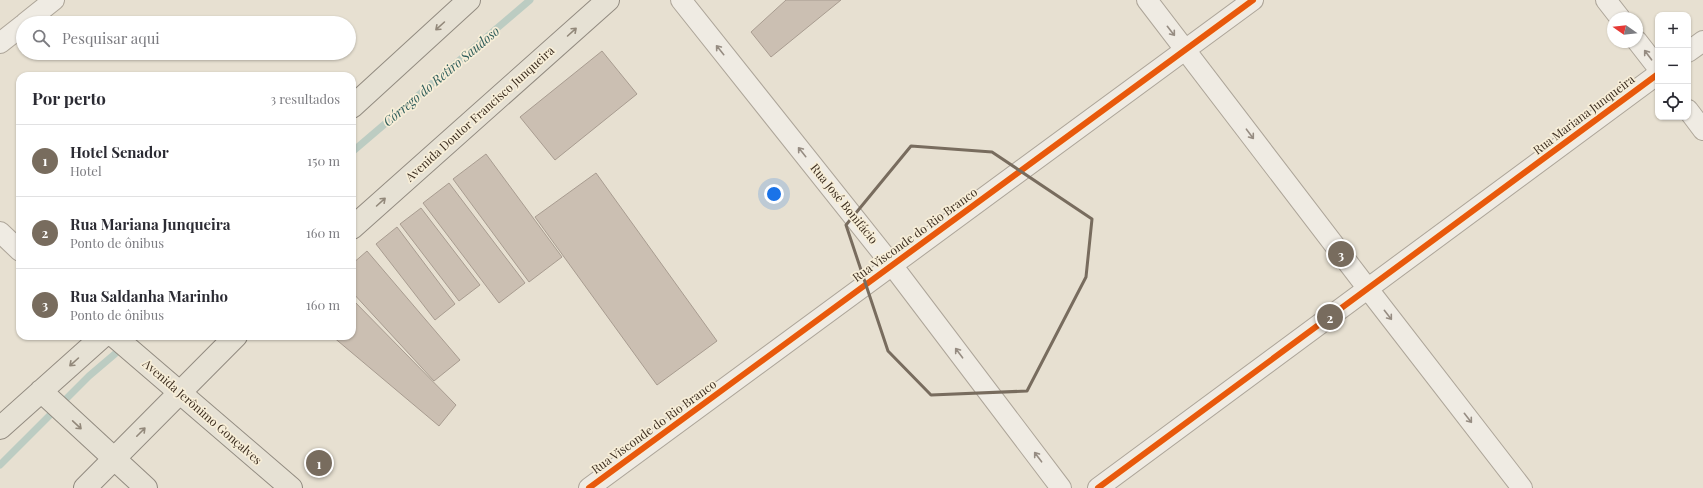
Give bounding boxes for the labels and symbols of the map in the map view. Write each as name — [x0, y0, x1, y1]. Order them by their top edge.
north arrow — [1607, 12, 1643, 48]
water label: Córrego do Retiro Saudoso — [379, 22, 502, 129]
one-way arrow — [435, 22, 446, 31]
one-way arrow — [1167, 25, 1176, 36]
one-way arrow — [567, 28, 577, 37]
street label: Avenida Doutor Francisco Junqueira — [401, 42, 557, 185]
one-way arrow — [716, 44, 725, 55]
one-way arrow — [1643, 49, 1652, 60]
street label: Rua Mariana Junqueira — [1529, 71, 1637, 158]
one-way arrow — [1246, 128, 1254, 139]
one-way arrow — [797, 146, 806, 157]
street label: Rua José Bonifácio — [807, 160, 882, 247]
street label: Rua Visconde do Rio Branco — [849, 183, 980, 285]
your location — [764, 184, 784, 204]
one-way arrow — [376, 198, 386, 207]
pin: 3 — [1328, 239, 1354, 269]
pin: 2 — [1317, 302, 1343, 332]
one-way arrow — [1384, 310, 1392, 321]
one-way arrow — [955, 348, 963, 359]
street label: Avenida Jerônimo Gonçalves — [139, 354, 266, 467]
one-way arrow — [69, 357, 79, 367]
street label: Rua Visconde do Rio Branco — [588, 375, 719, 477]
one-way arrow — [1464, 413, 1472, 424]
one-way arrow — [71, 420, 82, 429]
one-way arrow — [136, 427, 146, 437]
pin: 1 — [306, 448, 332, 478]
one-way arrow — [1033, 451, 1042, 462]

